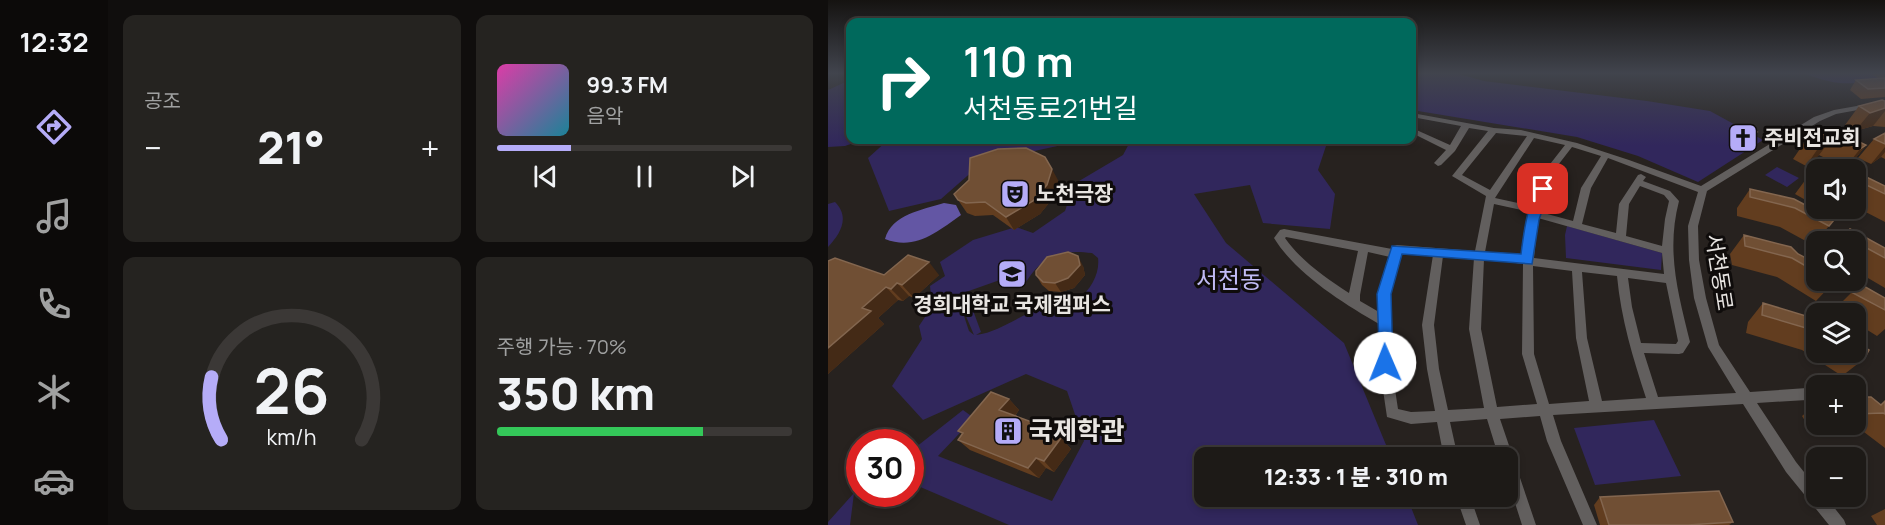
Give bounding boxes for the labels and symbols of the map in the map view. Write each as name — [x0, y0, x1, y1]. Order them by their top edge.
church icon: 주비전교회 — [1727, 122, 1759, 154]
place label: 주비전교회 — [1764, 123, 1861, 151]
pin — [1517, 163, 1568, 214]
theatre icon: 노천극장 — [999, 178, 1031, 210]
place label: 노천극장 — [1036, 179, 1113, 207]
street label: 서천동로 — [1700, 231, 1740, 312]
school or university icon: 경희대학교 국제캠퍼스 — [996, 258, 1028, 290]
district label: 서천동 — [1196, 262, 1262, 295]
place label: 경희대학교 국제캠퍼스 — [913, 290, 1111, 318]
position arrow — [1353, 331, 1417, 395]
place label: 국제학관 — [1029, 412, 1125, 448]
building icon: 국제학관 — [992, 415, 1024, 447]
speed limit sign: 30 — [846, 429, 924, 507]

